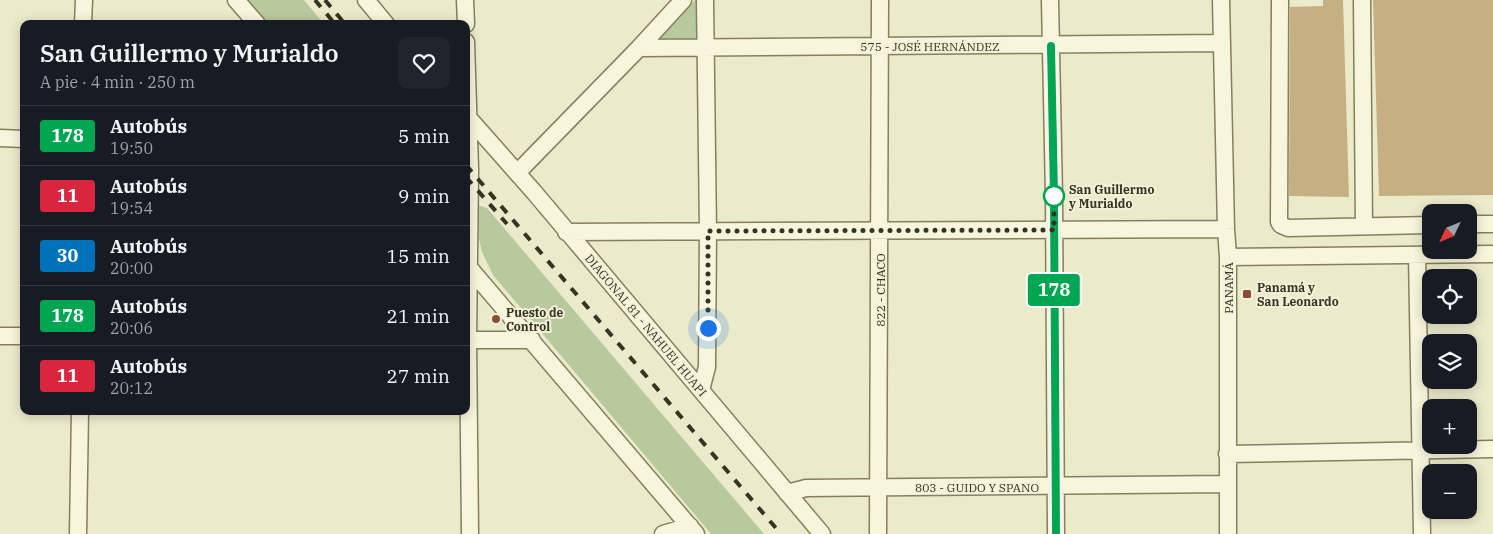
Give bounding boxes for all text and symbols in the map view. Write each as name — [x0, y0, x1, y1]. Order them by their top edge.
text: San Guillermo y Murialdo — [40, 37, 338, 69]
button: heart — [398, 37, 450, 89]
street label: 575 - JOSÉ HERNÁNDEZ — [860, 39, 1000, 54]
text: A pie · 4 min · 250 m — [40, 72, 195, 92]
text: Autobús — [110, 114, 187, 138]
text: 178 — [51, 124, 84, 147]
text: 5 min — [398, 124, 450, 148]
text: 19:50 — [110, 138, 153, 158]
text: Autobús — [110, 174, 187, 198]
place label: San Guillermo y Murialdo — [1068, 182, 1154, 211]
text: 11 — [57, 184, 78, 207]
text: 9 min — [398, 184, 450, 208]
marker: San Guillermo y Murialdo — [1043, 185, 1065, 207]
text: 19:54 — [110, 198, 153, 218]
north arrow — [1422, 204, 1478, 259]
map controls — [1422, 204, 1477, 519]
text: Autobús — [110, 234, 187, 258]
text: 30 — [57, 244, 78, 267]
text: 15 min — [387, 244, 450, 268]
street label: DIAGONAL 81 - NAHUEL HUAPI — [582, 251, 710, 399]
street label: 822 - CHACO — [873, 253, 888, 327]
text: 20:00 — [110, 258, 153, 278]
street label: PANAMÁ — [1221, 262, 1236, 314]
button: locate — [1422, 269, 1477, 324]
line badge: 178 — [1025, 274, 1083, 306]
text: 178 — [1038, 278, 1070, 301]
place label: Panamá y San Leonardo — [1257, 280, 1339, 309]
marker: Panamá y San Leonardo — [1241, 288, 1253, 300]
text: Autobús — [110, 294, 187, 318]
text: 178 — [51, 304, 84, 327]
text: 21 min — [387, 304, 450, 328]
place label: Puesto de Control — [506, 305, 564, 334]
marker: Puesto de Control — [490, 313, 502, 325]
your location — [696, 316, 721, 341]
text: 20:06 — [110, 318, 153, 338]
button: layers — [1422, 334, 1477, 389]
text: Autobús — [110, 354, 187, 378]
text: 11 — [57, 364, 78, 387]
text: 27 min — [387, 364, 450, 388]
text: 20:12 — [110, 378, 153, 398]
button: + — [1422, 399, 1477, 454]
button: − — [1422, 464, 1477, 519]
street label: 803 - GUIDO Y SPANO — [915, 480, 1039, 495]

